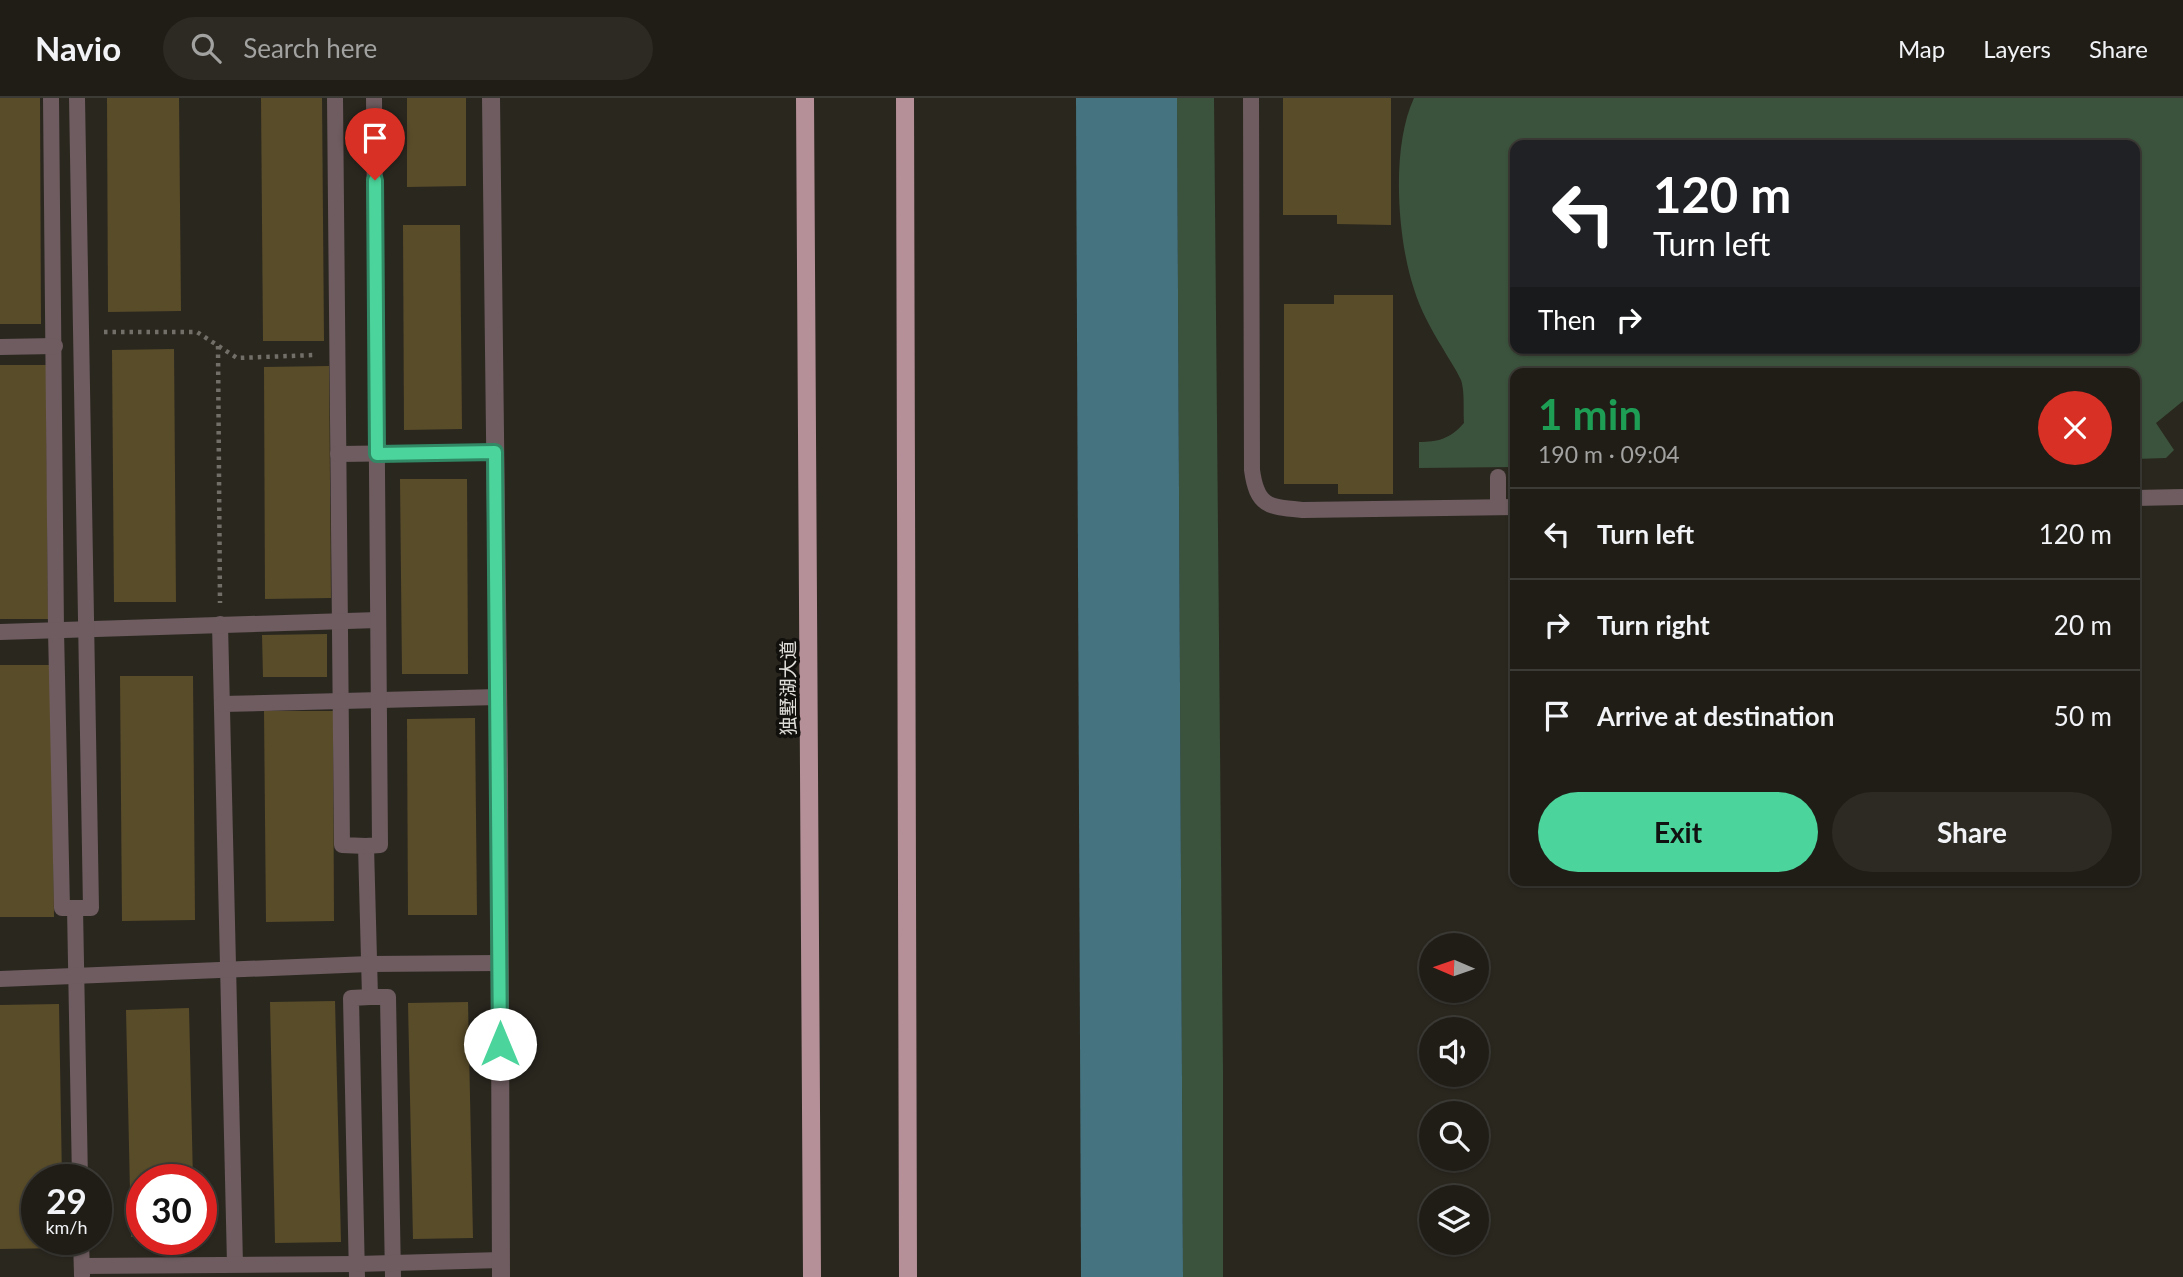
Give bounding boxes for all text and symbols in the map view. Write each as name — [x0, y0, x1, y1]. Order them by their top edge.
search box — [163, 17, 653, 80]
text: Navio — [35, 28, 121, 68]
icon: search — [187, 29, 225, 67]
text: Search here — [243, 32, 377, 64]
text: Map — [1898, 34, 1945, 63]
text: Layers — [1983, 34, 2051, 63]
text: Share — [2089, 34, 2148, 63]
pin — [345, 108, 405, 180]
icon: arrive — [356, 119, 394, 157]
text: 120 m — [1653, 165, 1791, 223]
icon: left — [1538, 168, 1629, 259]
text: Turn left — [1653, 224, 1770, 263]
icon: right — [1610, 301, 1648, 339]
text: Then — [1538, 304, 1596, 336]
text: 1 min — [1538, 389, 1642, 439]
button: close — [2038, 391, 2112, 465]
text: 190 m · 09:04 — [1538, 440, 1680, 468]
icon: left — [1538, 515, 1576, 553]
text: Turn left — [1597, 518, 1694, 550]
text: 120 m — [2039, 518, 2112, 550]
icon: right — [1538, 606, 1576, 644]
text: Turn right — [1597, 609, 1710, 641]
text: 20 m — [2054, 609, 2112, 641]
street label: 独墅湖大道 — [776, 640, 799, 736]
icon: arrive — [1538, 697, 1576, 735]
text: Arrive at destination — [1597, 700, 1834, 732]
text: 50 m — [2054, 700, 2112, 732]
button: Exit — [1538, 792, 1818, 872]
button: Share — [1832, 792, 2112, 872]
north arrow — [1419, 933, 1489, 1003]
map controls — [1419, 933, 1489, 1255]
position arrow — [463, 1007, 537, 1081]
button: sound — [1419, 1017, 1489, 1087]
button: search — [1419, 1101, 1489, 1171]
speed limit sign: 30 — [126, 1164, 217, 1255]
text: 29 — [46, 1179, 87, 1221]
button: layers — [1419, 1185, 1489, 1255]
text: km/h — [45, 1216, 88, 1238]

